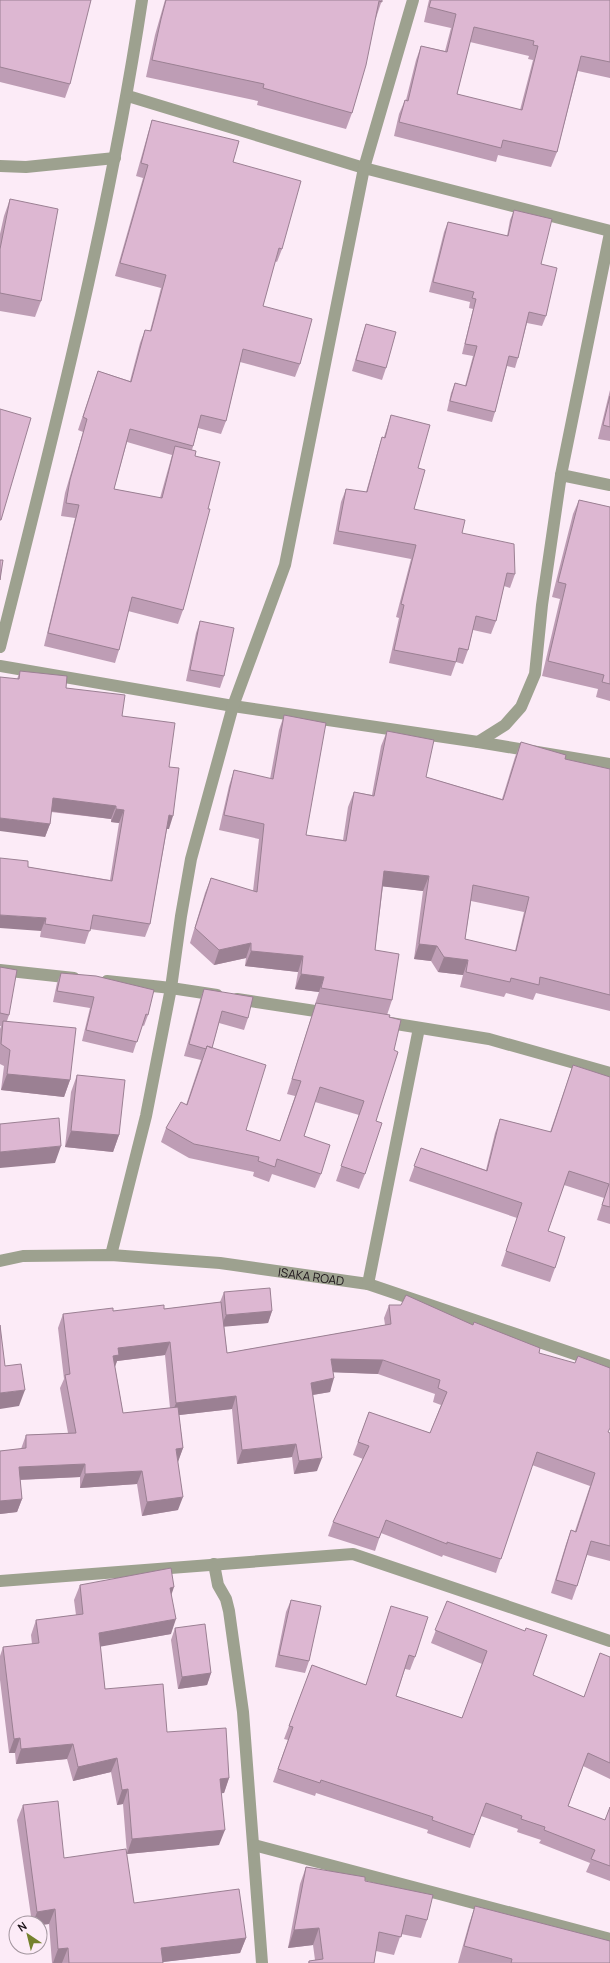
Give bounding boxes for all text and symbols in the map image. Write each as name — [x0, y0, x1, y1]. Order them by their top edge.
street label: ISAKA ROAD — [277, 1263, 345, 1289]
north arrow — [8, 1915, 48, 1955]
text: N — [14, 1918, 30, 1935]

